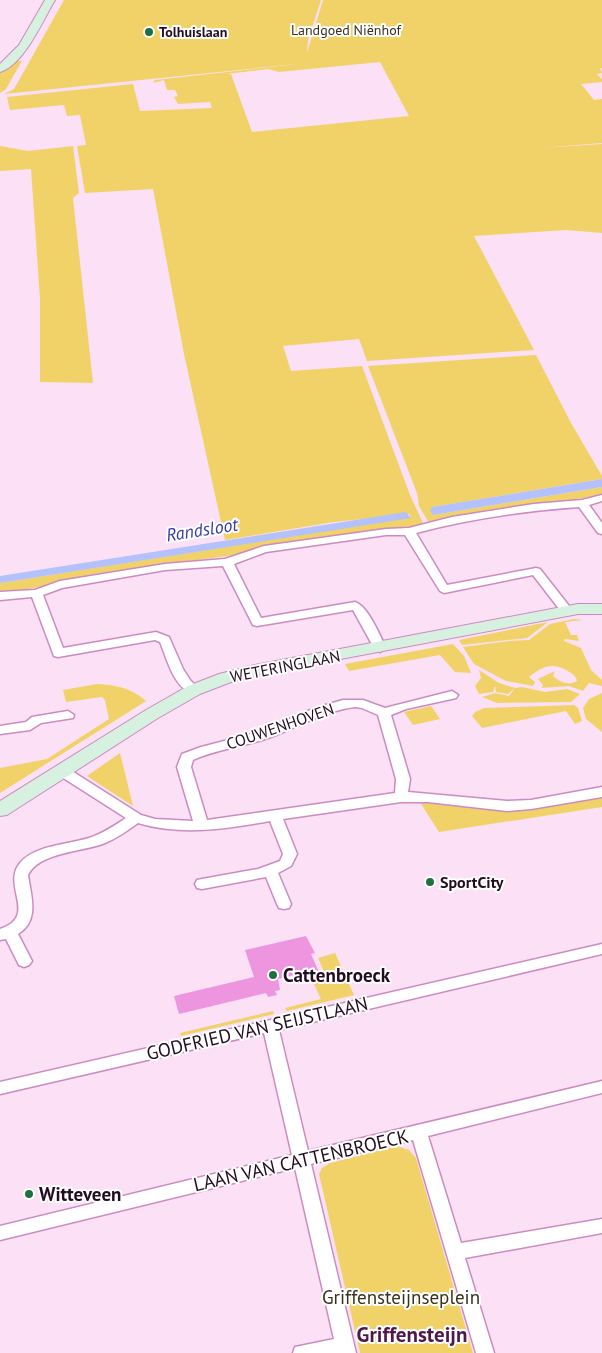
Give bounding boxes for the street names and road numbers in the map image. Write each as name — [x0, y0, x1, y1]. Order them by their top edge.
street label: WETERINGLAAN — [228, 646, 342, 686]
street label: COUWENHOVEN — [224, 698, 336, 754]
street label: GODFRIED VAN SEIJSTLAAN — [144, 991, 370, 1065]
street label: LAAN VAN CATTENBROECK — [191, 1124, 411, 1196]

